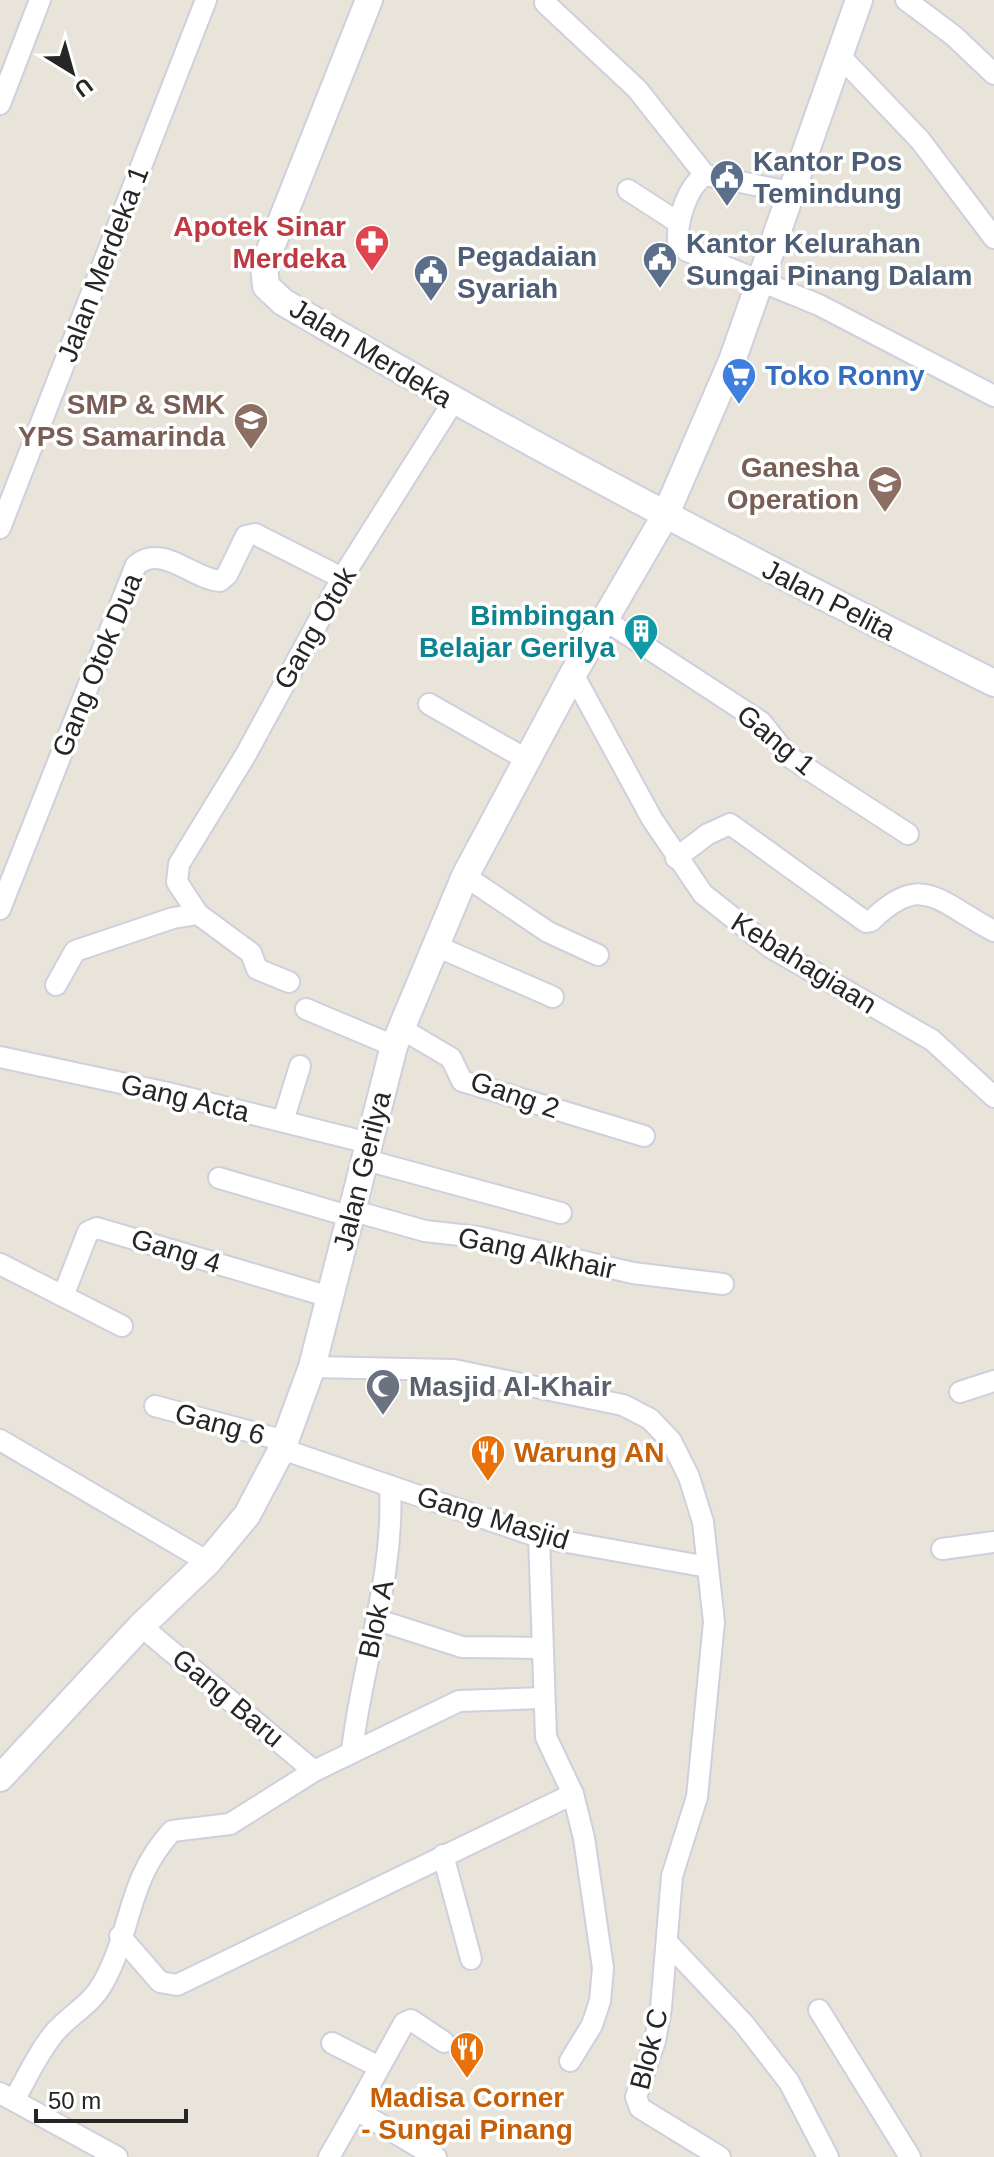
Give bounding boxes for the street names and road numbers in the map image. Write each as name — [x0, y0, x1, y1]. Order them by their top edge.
street label: Jalan Merdeka 1 — [51, 162, 155, 366]
street label: Jalan Merdeka — [284, 292, 458, 414]
street label: Jalan Pelita — [757, 553, 901, 647]
street label: Gang Otok — [268, 561, 363, 694]
street label: Gang Otok Dua — [46, 569, 148, 761]
street label: Gang 1 — [731, 699, 821, 781]
street label: Kebahagiaan — [726, 906, 882, 1020]
street label: Gang 2 — [467, 1065, 563, 1125]
street label: Gang Acta — [118, 1068, 253, 1128]
street label: Jalan Gerilya — [327, 1088, 397, 1254]
street label: Gang Alkhair — [455, 1221, 619, 1285]
street label: Gang 4 — [128, 1223, 224, 1279]
street label: Gang 6 — [172, 1397, 268, 1451]
street label: Gang Masjid — [413, 1480, 573, 1556]
street label: Blok A — [353, 1577, 399, 1661]
street label: Gang Baru — [166, 1643, 290, 1753]
street label: Blok C — [624, 2005, 674, 2093]

